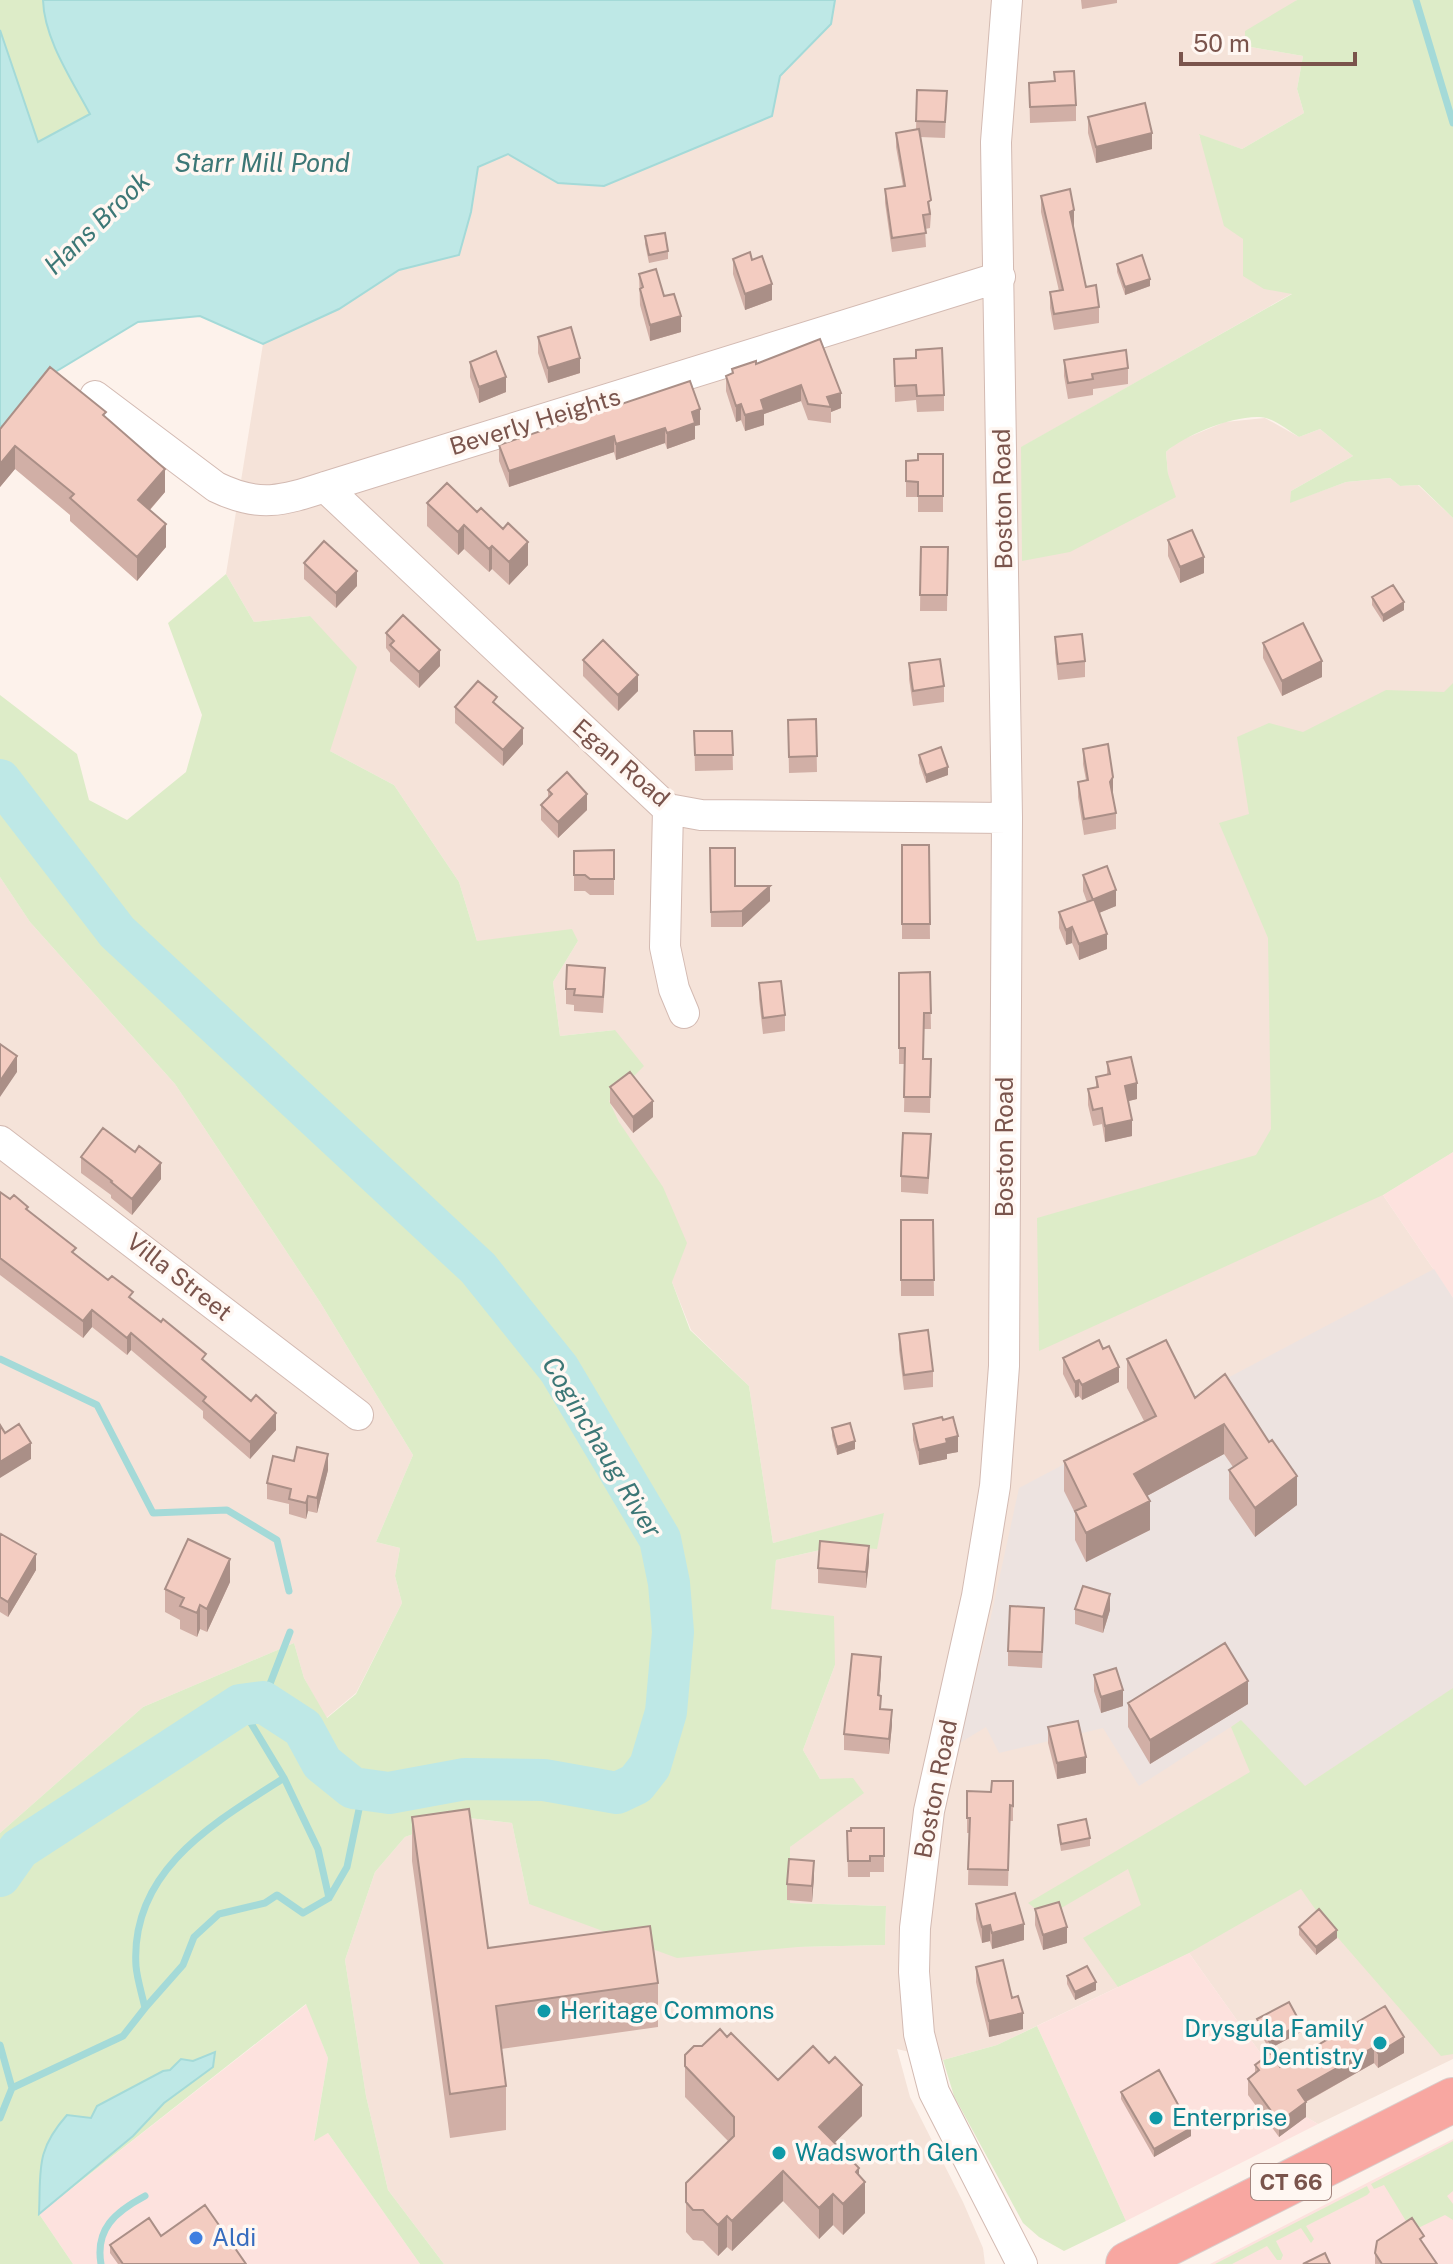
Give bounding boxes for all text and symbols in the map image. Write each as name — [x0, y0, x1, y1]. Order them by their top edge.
scale bar — [1181, 16, 1355, 66]
text: 50 m — [1193, 29, 1250, 57]
water label: Starr Mill Pond — [174, 147, 350, 178]
water label: Hans Brook — [37, 165, 156, 281]
street label: Beverly Heights — [446, 382, 624, 460]
street label: Boston Road — [987, 428, 1017, 570]
street label: Egan Road — [568, 713, 676, 812]
street label: Boston Road — [990, 1077, 1018, 1217]
street label: Villa Street — [122, 1227, 238, 1326]
water label: Coginchaug River — [536, 1351, 669, 1543]
street label: Boston Road — [908, 1717, 962, 1861]
place label: Heritage Commons — [560, 1996, 775, 2024]
marker: Heritage Commons — [535, 2002, 553, 2020]
place label: Drysgula Family Dentistry — [1184, 2014, 1364, 2070]
marker: Drysgula Family Dentistry — [1371, 2034, 1389, 2052]
place label: Enterprise — [1172, 2103, 1287, 2131]
marker: Enterprise — [1147, 2109, 1165, 2127]
place label: Wadsworth Glen — [795, 2138, 978, 2166]
marker: Wadsworth Glen — [770, 2144, 788, 2162]
road number: CT 66 — [1251, 2164, 1331, 2200]
place label: Aldi — [212, 2223, 256, 2251]
marker: Aldi — [187, 2229, 205, 2247]

